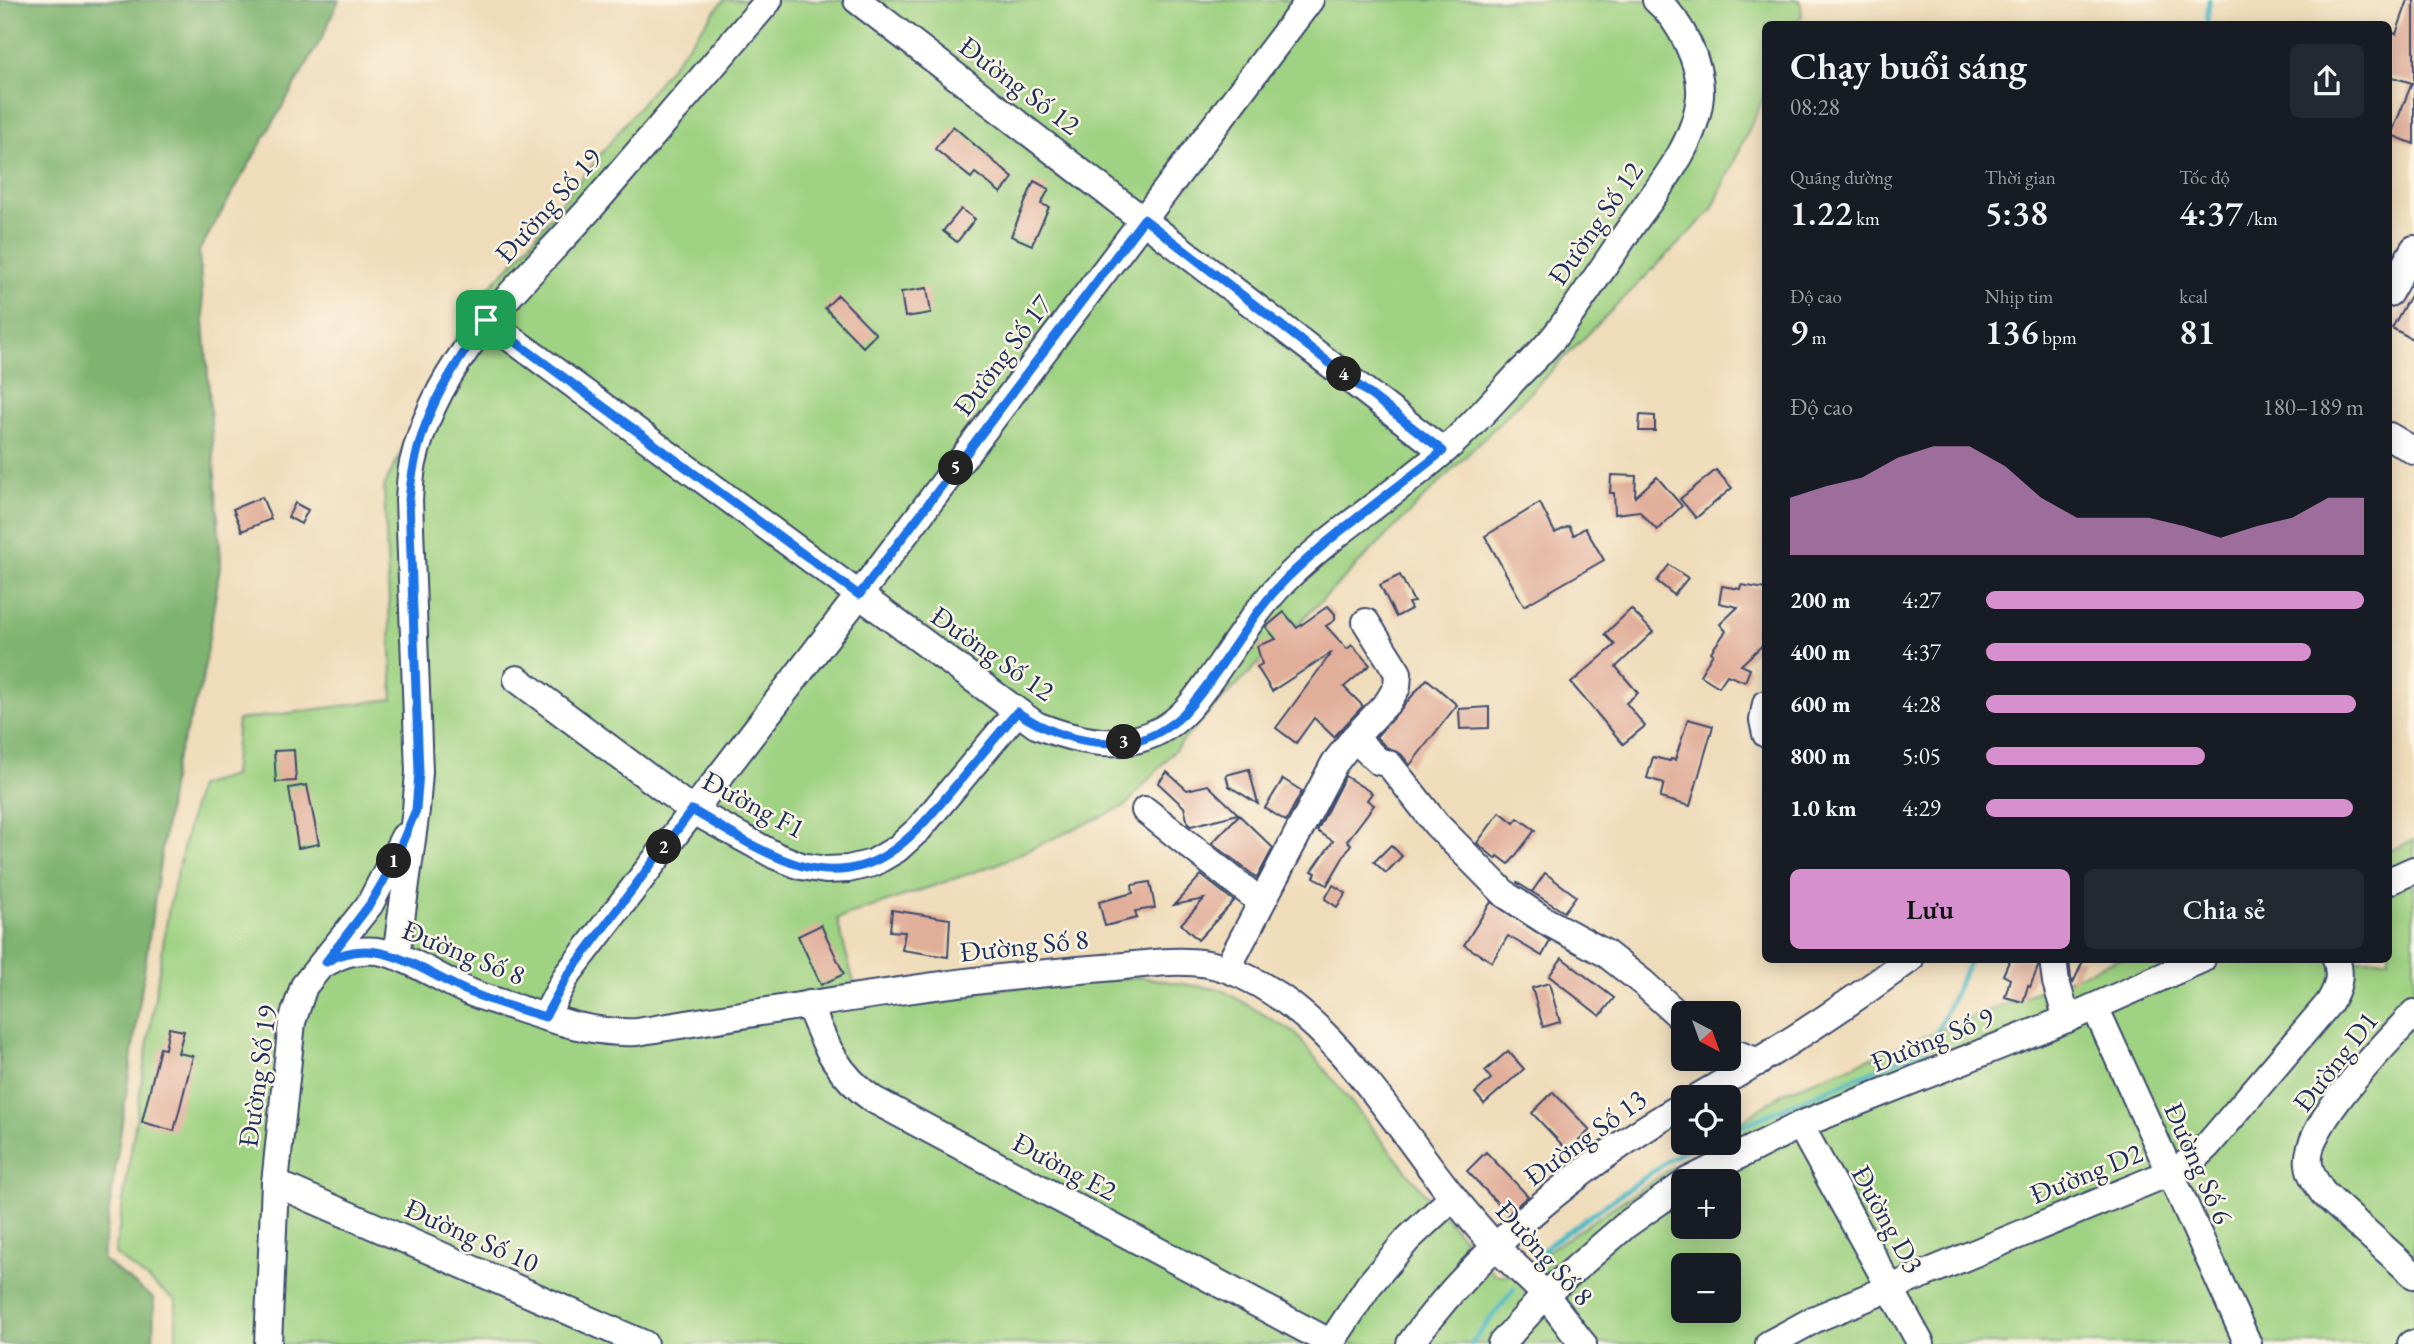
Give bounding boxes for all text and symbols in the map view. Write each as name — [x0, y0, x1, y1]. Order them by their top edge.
street label: Đường Số 12 — [952, 28, 1088, 143]
text: Chạy buổi sáng — [1790, 41, 2027, 90]
button: share — [2290, 44, 2364, 118]
text: 08:28 — [1790, 92, 1840, 122]
street label: Đường Số 19 — [487, 140, 609, 270]
street label: Đường Số 12 — [1539, 154, 1651, 292]
text: Quãng đường — [1790, 165, 1892, 190]
text: Thời gian — [1985, 165, 2056, 190]
text: Tốc độ — [2179, 165, 2230, 190]
text: 1.22 — [1790, 190, 1852, 235]
text: 5:38 — [1985, 190, 2048, 235]
text: 4:37 — [2179, 190, 2243, 235]
text: km — [1852, 206, 1880, 231]
text: /km — [2243, 206, 2278, 231]
text: Độ cao — [1790, 284, 1842, 309]
text: Nhịp tim — [1985, 284, 2053, 309]
text: kcal — [2179, 284, 2208, 309]
street label: Đường Số 17 — [945, 287, 1060, 423]
pin — [456, 290, 516, 350]
icon: arrive — [467, 301, 505, 339]
text: 9 — [1790, 309, 1808, 354]
text: 136 — [1985, 309, 2039, 354]
text: 81 — [2179, 309, 2215, 354]
text: m — [1808, 325, 1827, 350]
text: bpm — [2039, 325, 2077, 350]
pin: 4 — [1326, 356, 1362, 392]
text: 4 — [1338, 361, 1349, 386]
text: Độ cao — [1790, 392, 1853, 422]
text: 180–189 m — [2263, 392, 2364, 422]
pin: 5 — [939, 450, 974, 486]
text: 5 — [950, 455, 961, 480]
text: 200 m — [1790, 585, 1851, 615]
text: 4:27 — [1902, 585, 1941, 615]
street label: Đường Số 12 — [924, 597, 1062, 709]
text: 400 m — [1790, 637, 1851, 667]
text: 4:37 — [1902, 637, 1941, 667]
text: 600 m — [1790, 689, 1851, 719]
text: 4:28 — [1902, 689, 1941, 719]
pin: 3 — [1106, 724, 1142, 760]
text: 3 — [1118, 729, 1129, 754]
text: 800 m — [1790, 741, 1851, 771]
text: 5:05 — [1902, 741, 1941, 771]
street label: Đường F1 — [696, 762, 812, 846]
text: 1.0 km — [1790, 793, 1857, 823]
text: 4:29 — [1902, 793, 1941, 823]
pin: 2 — [646, 830, 682, 864]
text: 2 — [658, 834, 669, 859]
pin: 1 — [376, 844, 412, 878]
text: 1 — [388, 848, 399, 873]
button: Lưu — [1790, 869, 2070, 949]
button: Chia sẻ — [2084, 869, 2364, 949]
street label: Đường Số 8 — [397, 911, 531, 993]
street label: Đường Số 8 — [958, 920, 1090, 970]
street label: Đường Số 9 — [1865, 998, 1999, 1080]
north arrow — [1671, 1001, 1741, 1071]
map controls — [1671, 1001, 1741, 1323]
street label: Đường Số 19 — [229, 1003, 285, 1149]
street label: Đường D1 — [2284, 1003, 2386, 1119]
street label: Đường Số 13 — [1517, 1080, 1653, 1194]
button: locate — [1671, 1085, 1741, 1155]
street label: Đường Số 6 — [2156, 1097, 2242, 1229]
street label: Đường E2 — [1007, 1124, 1124, 1209]
street label: Đường D2 — [2025, 1134, 2148, 1212]
street label: Đường D3 — [1844, 1159, 1932, 1279]
button: + — [1671, 1169, 1741, 1239]
street label: Đường Số 10 — [399, 1189, 545, 1281]
street label: Đường Số 8 — [1488, 1193, 1602, 1313]
button: − — [1671, 1253, 1741, 1323]

